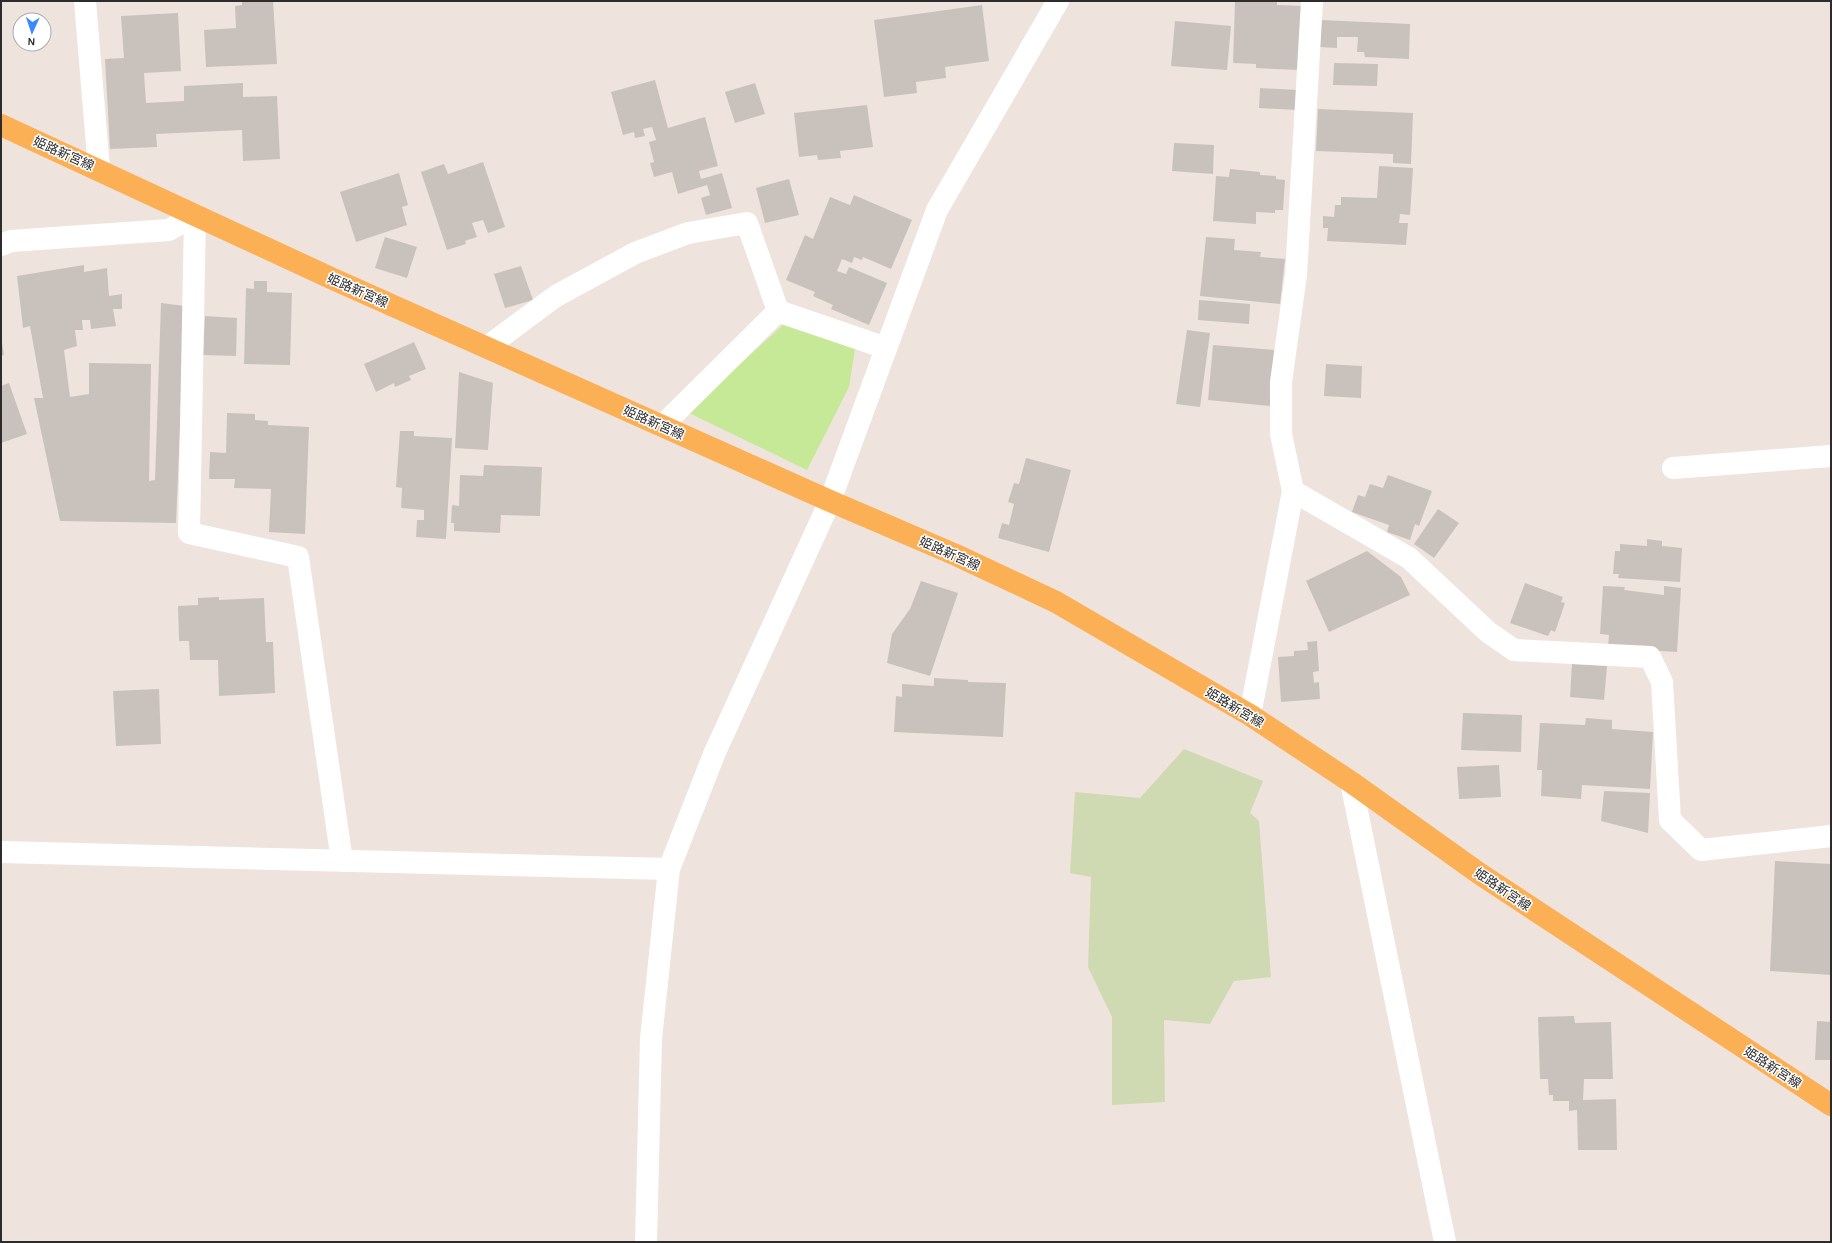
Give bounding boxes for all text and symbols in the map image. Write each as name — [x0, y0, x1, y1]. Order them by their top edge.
north arrow — [12, 12, 52, 52]
text: N — [27, 35, 36, 48]
street label: 姫路新宮線 — [31, 133, 97, 174]
street label: 姫路新宮線 — [325, 270, 391, 311]
street label: 姫路新宮線 — [621, 402, 687, 443]
street label: 姫路新宮線 — [917, 533, 983, 574]
street label: 姫路新宮線 — [1203, 684, 1266, 731]
street label: 姫路新宮線 — [1472, 865, 1534, 914]
street label: 姫路新宮線 — [1741, 1043, 1804, 1091]

